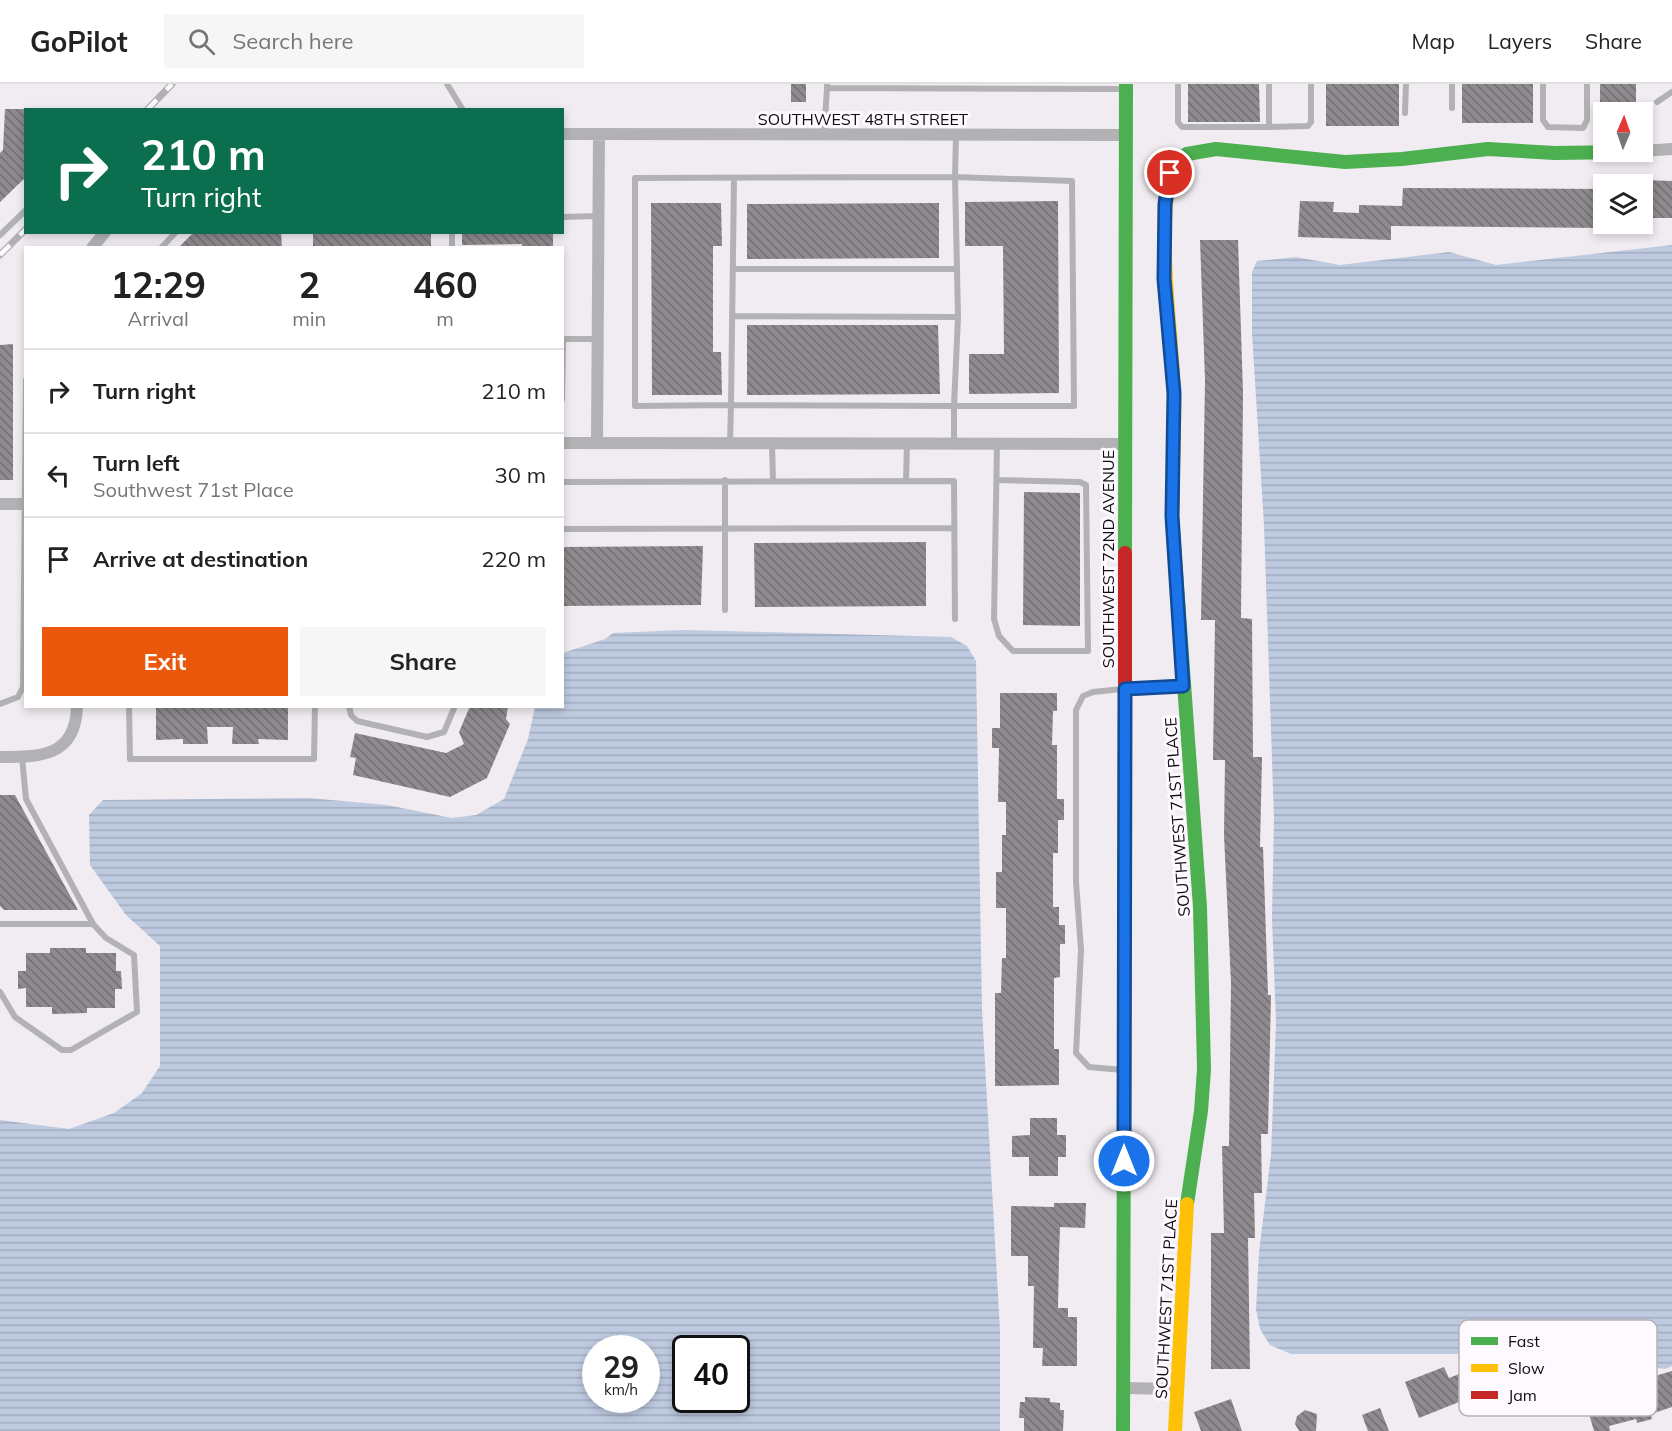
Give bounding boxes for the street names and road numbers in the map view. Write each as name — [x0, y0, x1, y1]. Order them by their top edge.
street label: SOUTHWEST 48TH STREET — [758, 109, 969, 129]
street label: SOUTHWEST 72ND AVENUE — [1098, 450, 1118, 668]
street label: SOUTHWEST 71ST PLACE — [1160, 717, 1194, 917]
street label: SOUTHWEST 71ST PLACE — [1151, 1199, 1181, 1399]

